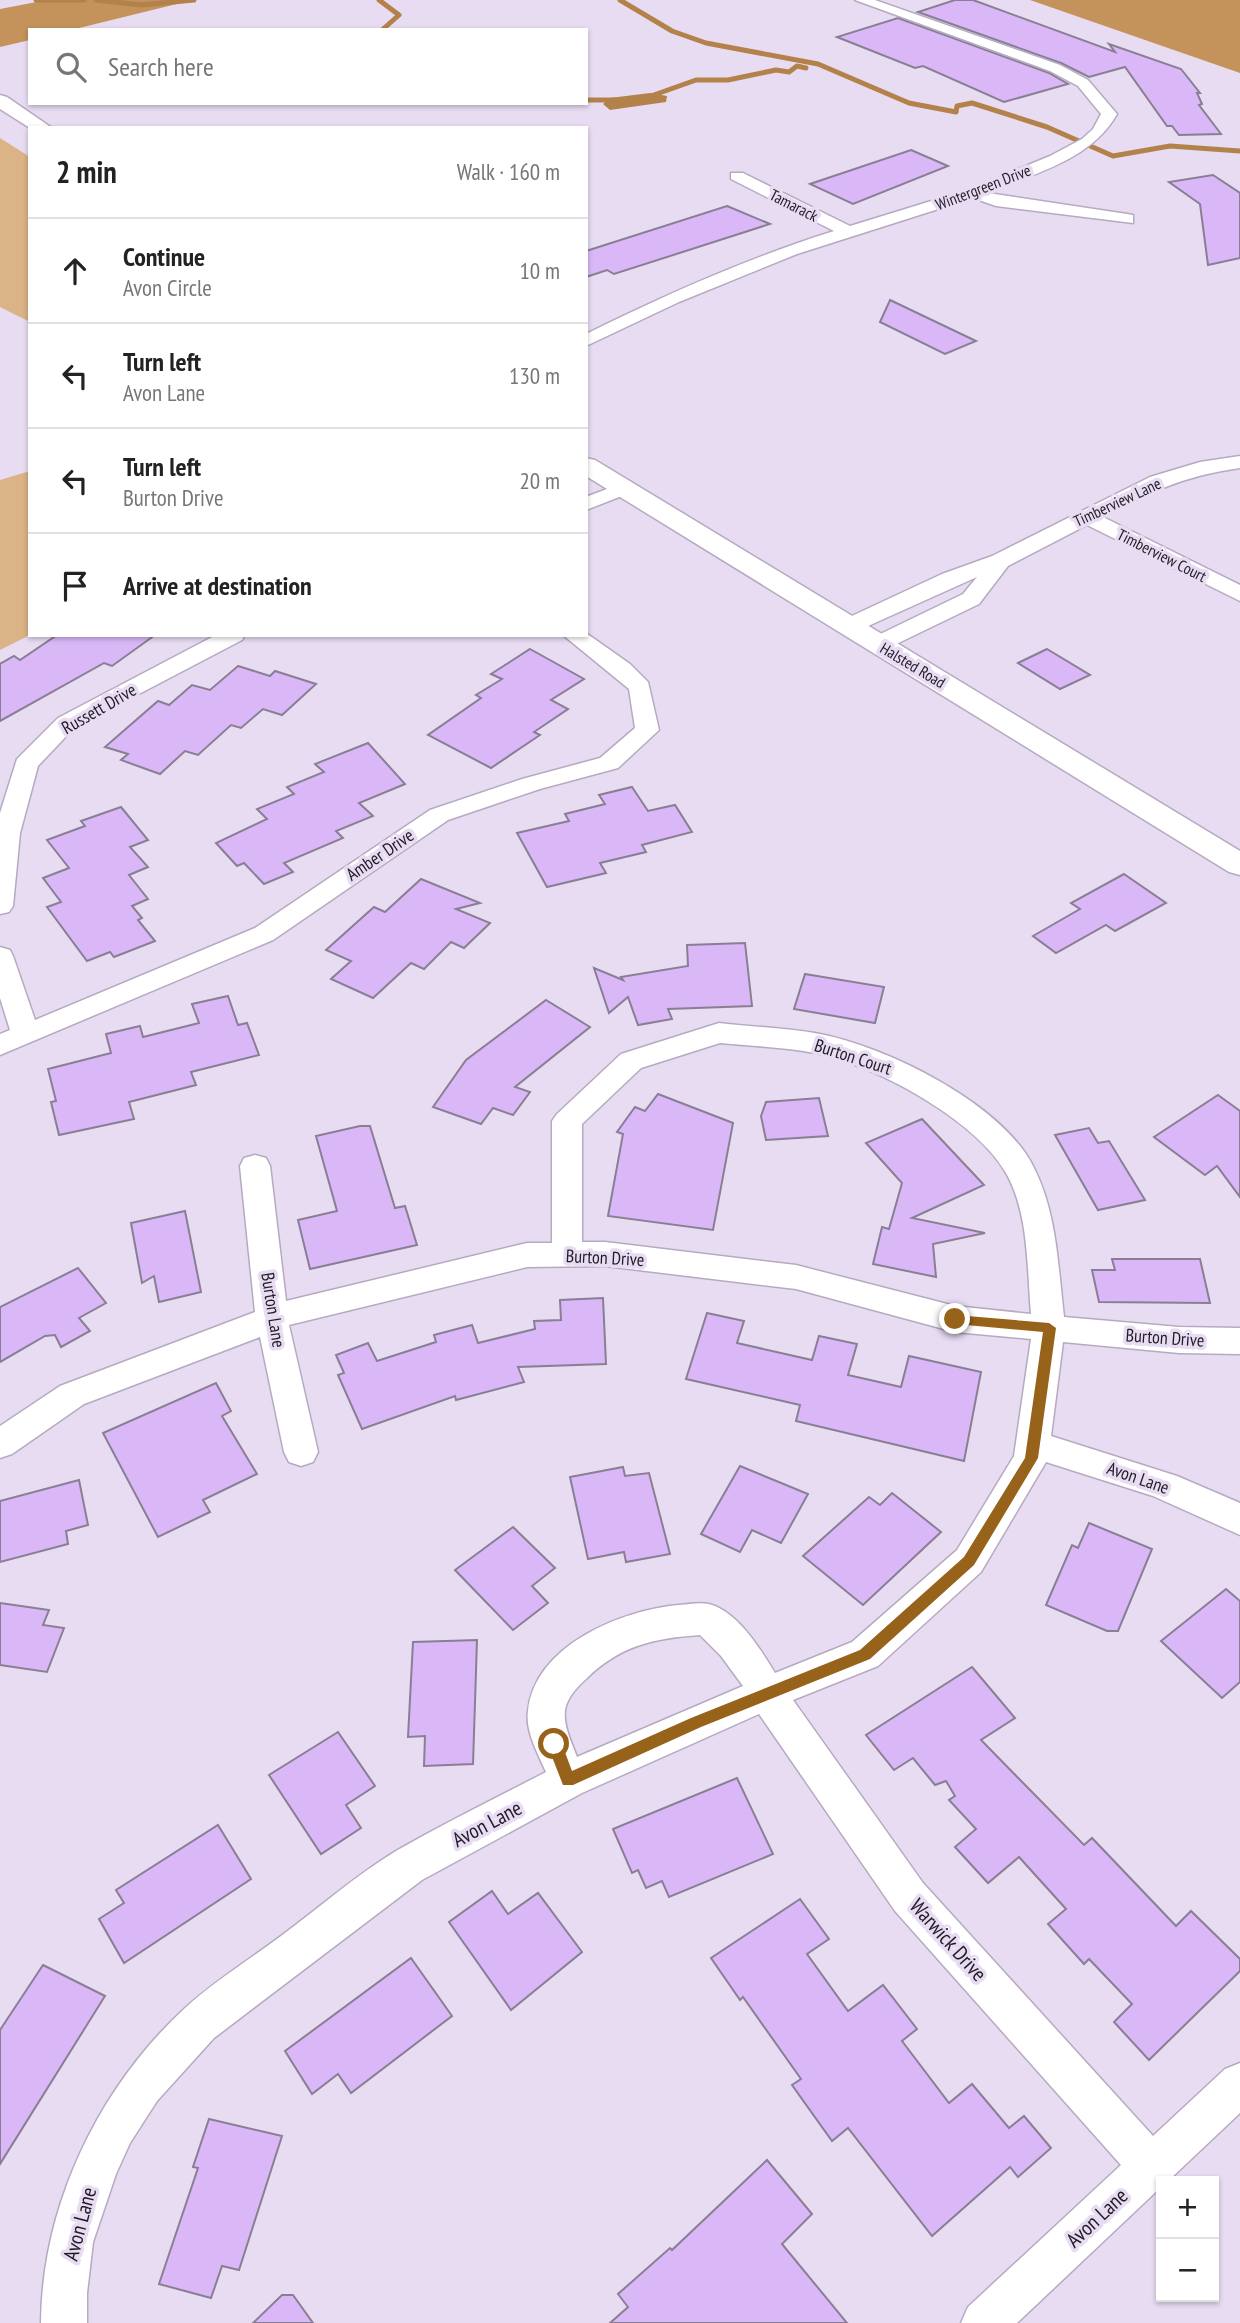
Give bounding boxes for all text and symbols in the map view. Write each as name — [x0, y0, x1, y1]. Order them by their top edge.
search box — [28, 28, 588, 105]
icon: search — [52, 48, 90, 86]
text: Search here — [108, 50, 214, 83]
text: 2 min — [56, 152, 117, 191]
text: Walk · 160 m — [457, 157, 560, 186]
street label: Wintergreen Drive — [933, 160, 1033, 214]
street label: Tamarack — [766, 184, 822, 226]
text: Continue — [123, 240, 205, 273]
icon: ahead — [56, 252, 94, 290]
text: 10 m — [519, 256, 560, 285]
text: Avon Circle — [123, 273, 212, 302]
text: Turn left — [123, 345, 201, 378]
icon: left — [56, 357, 94, 395]
text: 130 m — [509, 361, 560, 390]
text: Avon Lane — [123, 378, 205, 407]
text: Turn left — [123, 450, 201, 483]
icon: left — [56, 462, 94, 500]
text: 20 m — [519, 466, 560, 495]
street label: Timberview Lane — [1070, 473, 1164, 531]
text: Burton Drive — [123, 483, 224, 512]
street label: Timberview Court — [1114, 524, 1211, 586]
icon: arrive — [56, 567, 94, 605]
text: Arrive at destination — [123, 569, 312, 602]
street label: Halsted Road — [877, 638, 949, 692]
street label: Russett Drive — [57, 678, 140, 739]
street label: Amber Drive — [341, 824, 418, 886]
street label: Burton Court — [812, 1033, 895, 1080]
street label: Burton Drive — [565, 1244, 645, 1271]
street label: Burton Lane — [256, 1271, 291, 1349]
route end — [939, 1303, 970, 1334]
street label: Burton Drive — [1125, 1323, 1205, 1352]
street label: Avon Lane — [1104, 1456, 1172, 1499]
route start — [538, 1728, 569, 1759]
street label: Avon Lane — [447, 1794, 526, 1853]
street label: Warwick Drive — [904, 1893, 993, 1987]
map controls — [1156, 2176, 1219, 2302]
button: + — [1156, 2176, 1219, 2239]
street label: Avon Lane — [1060, 2182, 1133, 2253]
street label: Avon Lane — [57, 2184, 102, 2264]
button: − — [1156, 2239, 1219, 2302]

